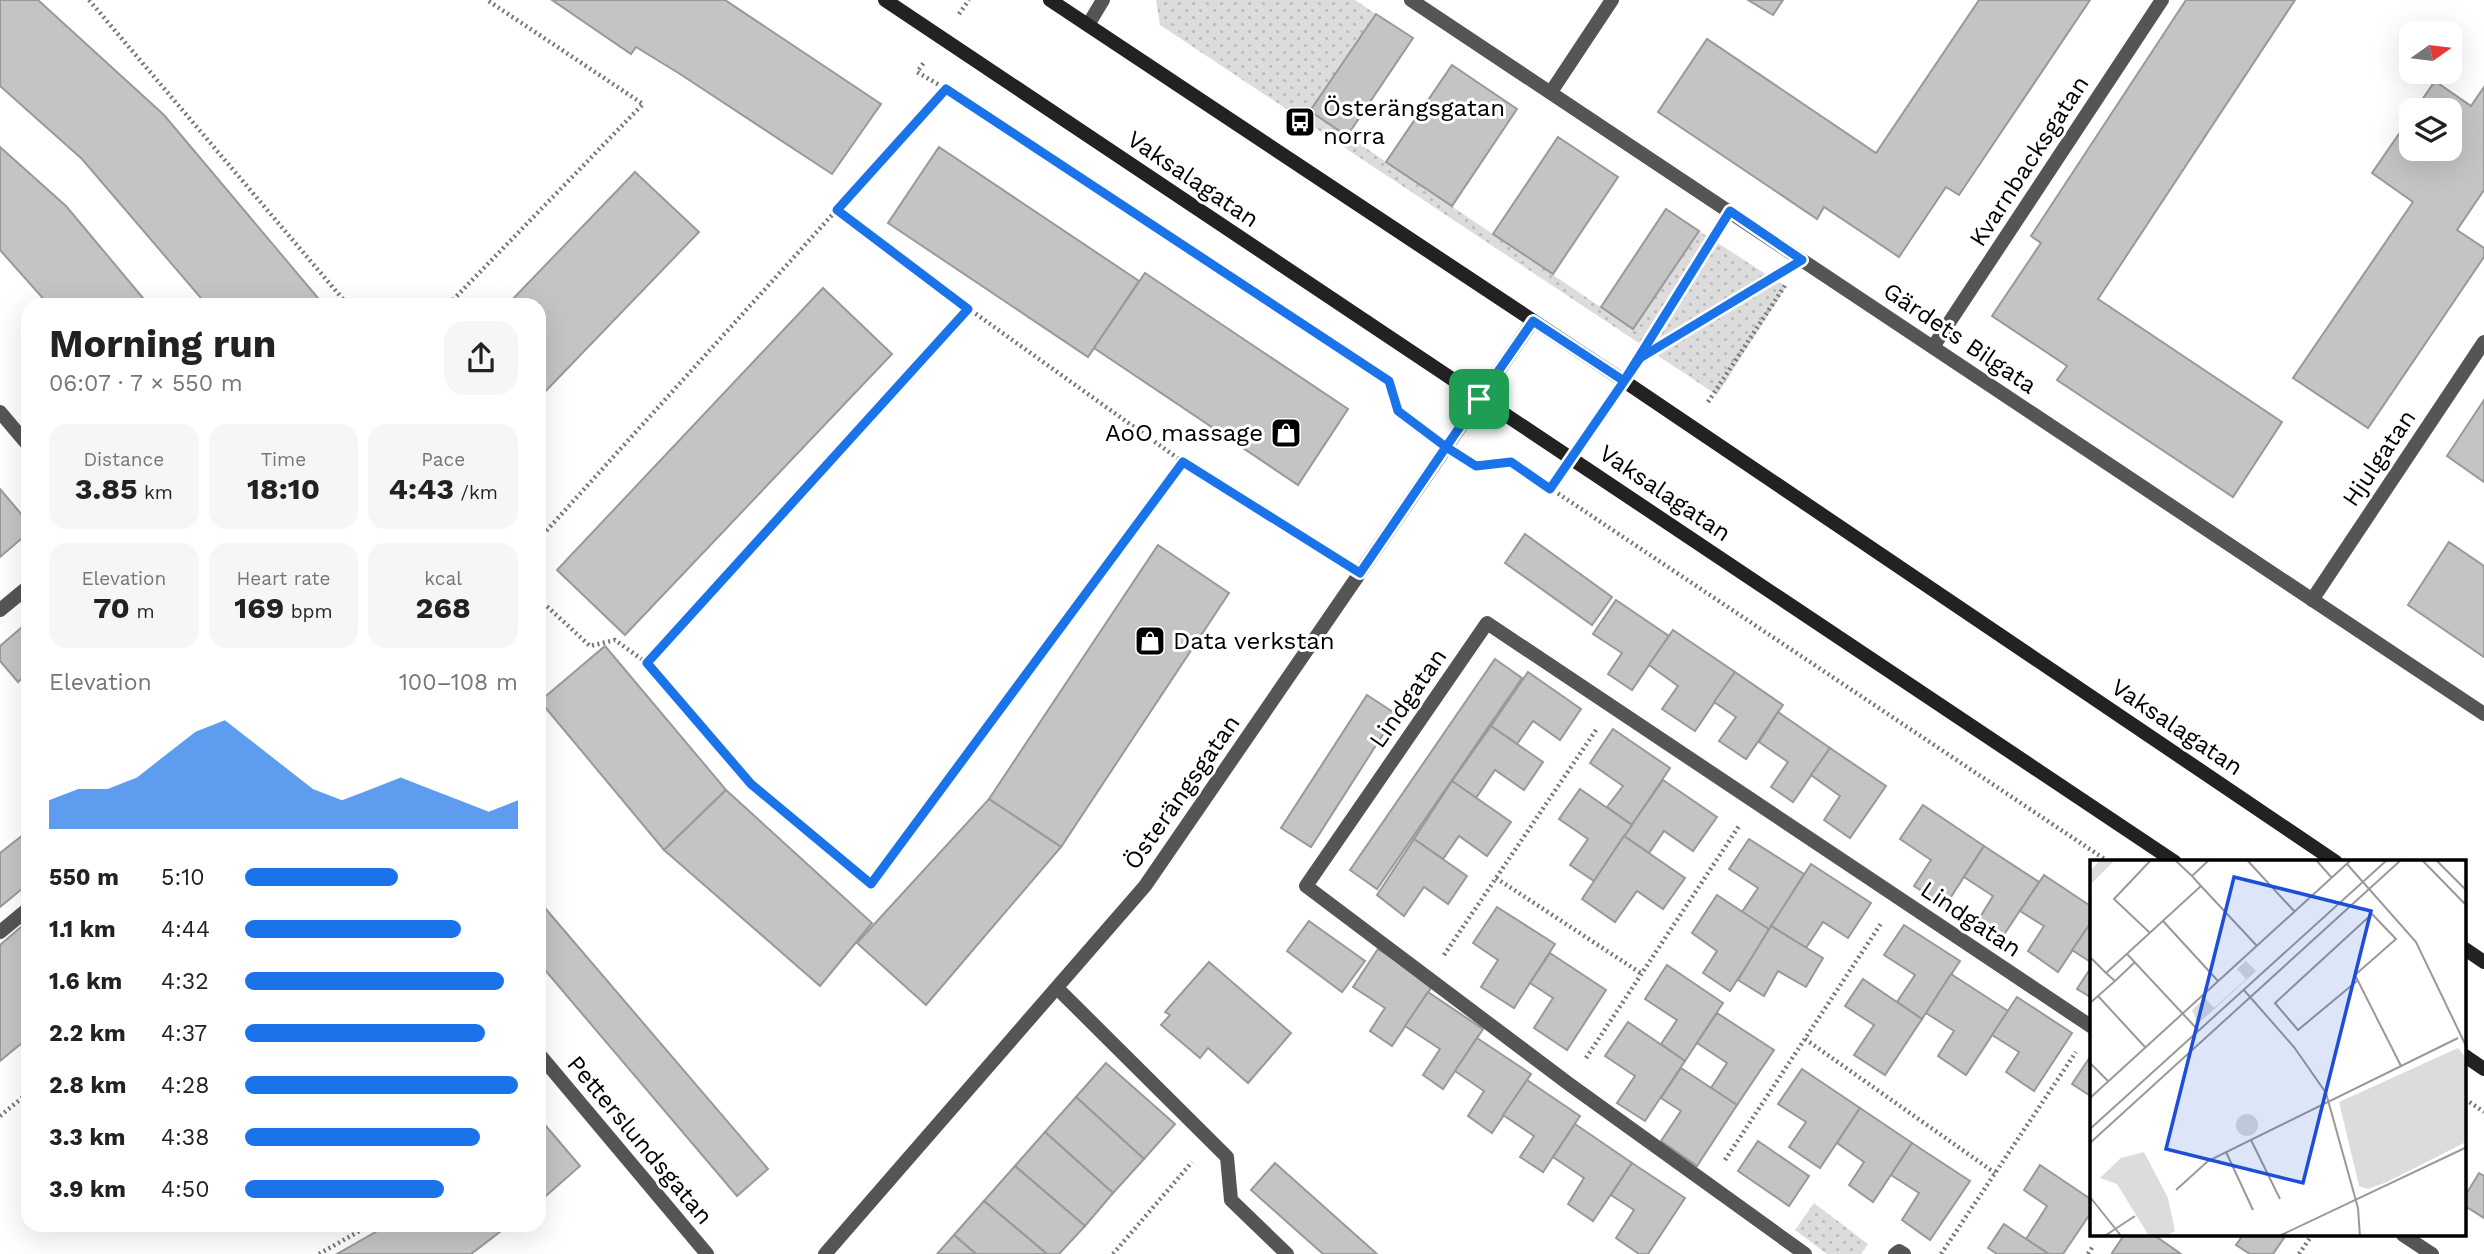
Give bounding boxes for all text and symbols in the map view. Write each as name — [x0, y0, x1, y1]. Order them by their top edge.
north arrow — [2399, 21, 2462, 84]
map controls — [2399, 21, 2462, 161]
street label: Kvarnbacksgatan — [1963, 71, 2095, 251]
place label: Österängsgatan norra — [1323, 94, 1505, 150]
button: layers — [2399, 98, 2462, 161]
bus stop icon: Österängsgatan norra — [1283, 105, 1317, 139]
street label: Vaksalagatan — [1122, 125, 1264, 233]
street label: Gärdets Bilgata — [1878, 276, 2042, 400]
button: share — [444, 321, 518, 395]
text: Morning run — [49, 322, 276, 366]
pin — [1449, 369, 1509, 429]
text: 06:07 · 7 × 550 m — [49, 370, 243, 397]
icon: arrive — [1460, 380, 1498, 418]
street label: Hjulgatan — [2336, 404, 2422, 512]
shop icon: AoO massage — [1269, 416, 1303, 450]
place label: AoO massage — [1105, 419, 1263, 447]
street label: Vaksalagatan — [1594, 439, 1736, 547]
text: Distance — [83, 448, 164, 471]
text: Time — [261, 448, 306, 471]
text: Pace — [421, 448, 465, 471]
text: 3.85 — [75, 471, 138, 506]
text: 18:10 — [247, 471, 320, 506]
text: 4:43 — [389, 471, 454, 506]
text: km — [138, 481, 173, 504]
text: /km — [454, 481, 498, 504]
text: Elevation — [81, 567, 166, 590]
text: Heart rate — [237, 567, 330, 590]
text: kcal — [424, 567, 462, 590]
text: 70 — [93, 590, 130, 625]
text: 169 — [234, 590, 284, 625]
text: 268 — [416, 590, 471, 625]
text: m — [130, 600, 155, 623]
text: bpm — [284, 600, 333, 623]
shop icon: Data verkstan — [1133, 624, 1167, 658]
place label: Data verkstan — [1173, 627, 1335, 655]
street label: Lindgatan — [1364, 643, 1452, 753]
text: Elevation — [49, 669, 152, 696]
text: 100–108 m — [399, 669, 518, 696]
street label: Vaksalagatan — [2106, 673, 2248, 781]
street label: Österängsgatan — [1118, 709, 1246, 875]
inset map — [2090, 860, 2466, 1236]
text: 550 m — [49, 864, 119, 891]
text: 5:10 — [161, 864, 204, 891]
street label: Lindgatan — [1915, 875, 2027, 963]
text: 1.1 km — [49, 916, 116, 943]
text: 4:44 — [161, 916, 210, 943]
text: 1.6 km — [49, 968, 122, 995]
text: 4:32 — [161, 968, 209, 995]
text: 2.2 km — [49, 1020, 126, 1047]
text: 4:37 — [161, 1020, 207, 1047]
street label: Petterslundsgatan — [561, 1050, 719, 1230]
text: 2.8 km — [49, 1072, 126, 1099]
text: 4:28 — [161, 1072, 209, 1099]
text: 3.3 km — [49, 1124, 125, 1151]
text: 4:38 — [161, 1124, 209, 1151]
text: 3.9 km — [49, 1176, 126, 1203]
text: 4:50 — [161, 1176, 210, 1203]

